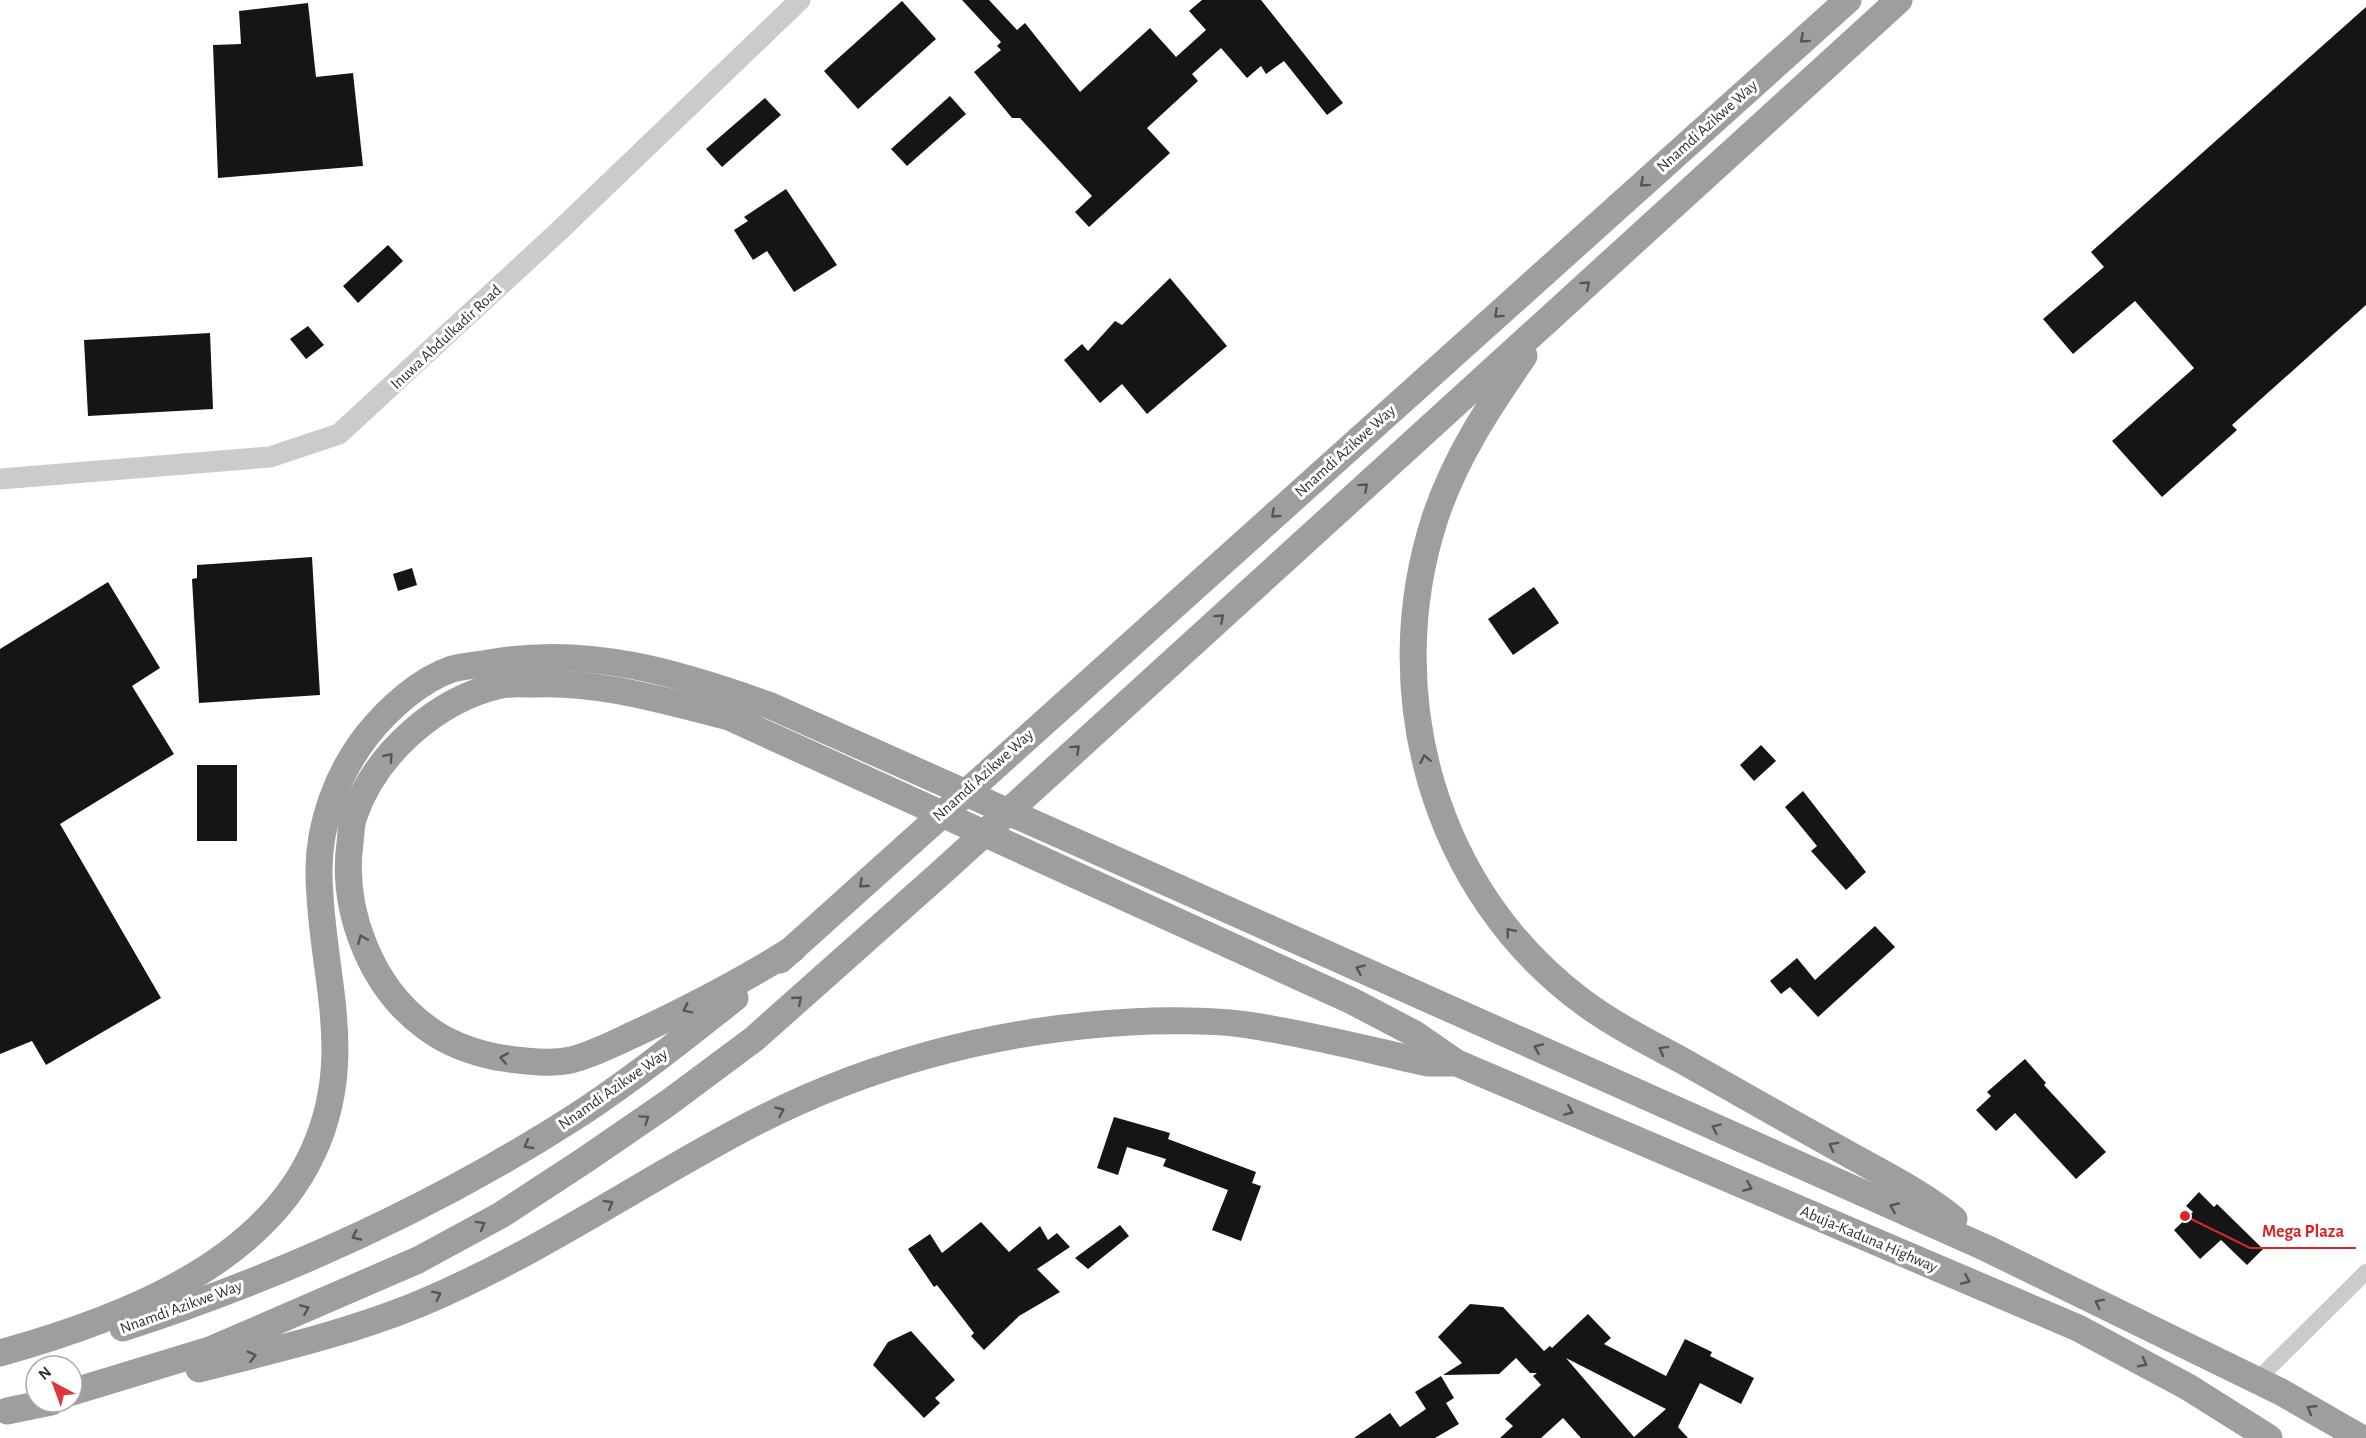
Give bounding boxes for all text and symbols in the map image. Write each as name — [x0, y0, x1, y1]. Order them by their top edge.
one-way arrow — [1801, 32, 1811, 43]
street label: Nnamdi Azikwe Way — [1654, 77, 1761, 176]
one-way arrow — [1640, 176, 1650, 187]
one-way arrow — [1579, 281, 1590, 292]
street label: Inuwa Abdulkadir Road — [388, 282, 504, 392]
one-way arrow — [1494, 307, 1505, 318]
street label: Nnamdi Azikwe Way — [1292, 402, 1399, 501]
one-way arrow — [1357, 483, 1368, 494]
one-way arrow — [1271, 507, 1282, 518]
one-way arrow — [1213, 614, 1224, 625]
street label: Nnamdi Azikwe Way — [930, 726, 1037, 825]
one-way arrow — [1069, 745, 1079, 756]
one-way arrow — [382, 753, 393, 763]
one-way arrow — [1419, 754, 1432, 764]
one-way arrow — [860, 877, 870, 888]
one-way arrow — [1507, 927, 1518, 938]
one-way arrow — [357, 934, 369, 945]
one-way arrow — [1355, 964, 1366, 976]
one-way arrow — [792, 996, 802, 1007]
one-way arrow — [683, 1002, 694, 1013]
one-way arrow — [1534, 1044, 1545, 1056]
street label: Nnamdi Azikwe Way — [556, 1045, 671, 1133]
one-way arrow — [1659, 1046, 1669, 1057]
one-way arrow — [499, 1052, 509, 1065]
one-way arrow — [1563, 1104, 1574, 1116]
one-way arrow — [774, 1106, 785, 1118]
one-way arrow — [638, 1116, 649, 1127]
one-way arrow — [1712, 1123, 1723, 1135]
one-way arrow — [524, 1138, 534, 1150]
one-way arrow — [1829, 1142, 1839, 1153]
one-way arrow — [1742, 1180, 1753, 1192]
one-way arrow — [603, 1200, 613, 1211]
one-way arrow — [1890, 1202, 1901, 1214]
street label: Abuja-Kaduna Highway — [1798, 1203, 1940, 1276]
callout: Mega Plaza — [2250, 1212, 2356, 1248]
one-way arrow — [475, 1221, 485, 1232]
text: Mega Plaza — [2262, 1223, 2344, 1241]
one-way arrow — [352, 1229, 363, 1241]
one-way arrow — [1960, 1273, 1971, 1285]
street label: Nnamdi Azikwe Way — [118, 1277, 245, 1337]
one-way arrow — [430, 1291, 441, 1303]
one-way arrow — [2094, 1298, 2105, 1310]
one-way arrow — [298, 1304, 309, 1316]
one-way arrow — [246, 1350, 256, 1363]
north arrow — [24, 1354, 84, 1414]
one-way arrow — [2137, 1356, 2147, 1367]
text: N — [35, 1364, 54, 1383]
one-way arrow — [2307, 1405, 2317, 1416]

